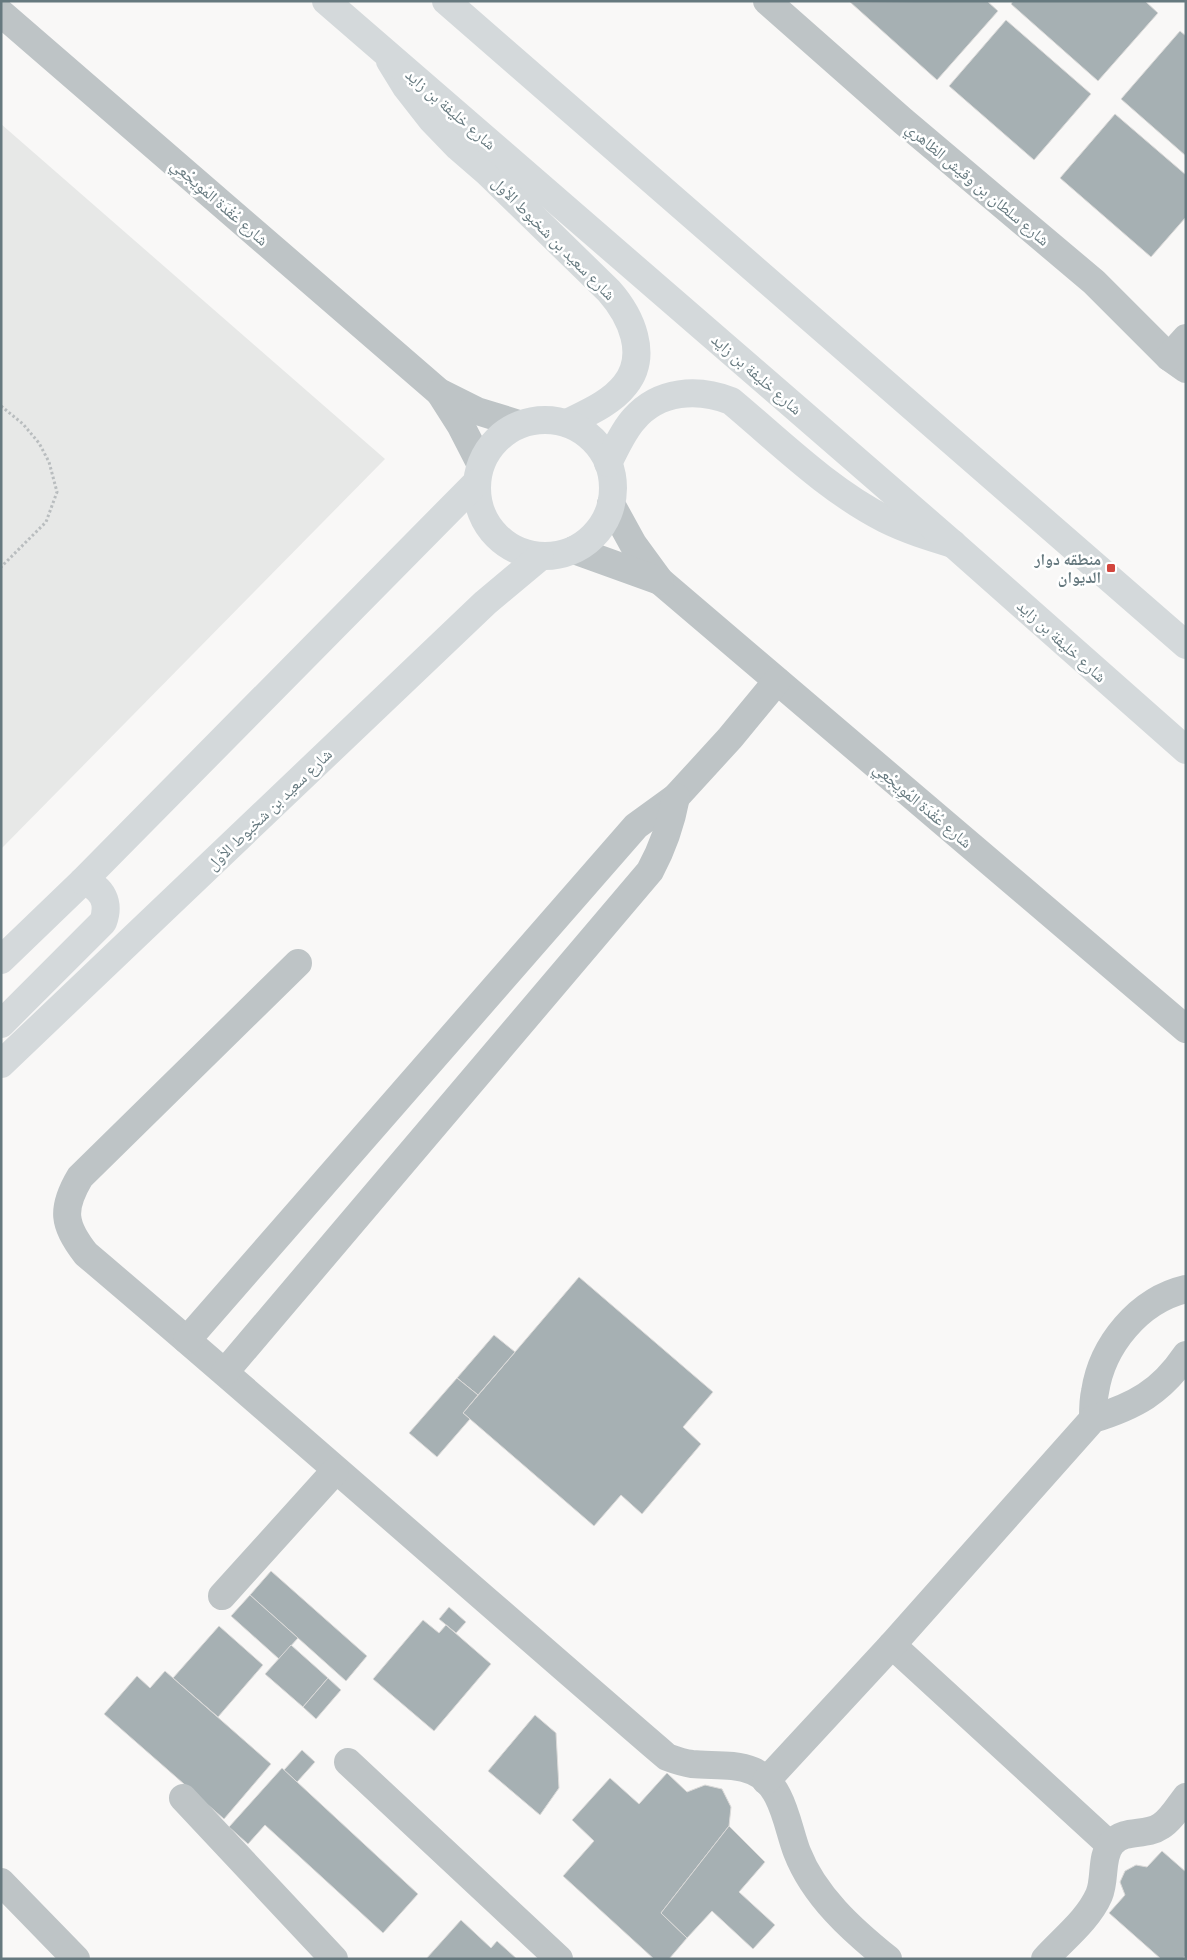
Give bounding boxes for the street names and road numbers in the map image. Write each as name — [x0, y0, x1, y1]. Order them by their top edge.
street label: شارع خليفة بن زايد — [400, 64, 501, 155]
street label: شارع سلطان بن وقيش الظاهري — [900, 117, 1054, 252]
street label: شارع عُقْدَة المُوِيجْعِي — [165, 154, 273, 252]
street label: شارع سعيد بن شخبوط الأول — [487, 171, 621, 305]
street label: شارع خليفة بن زايد — [706, 329, 807, 420]
street label: شارع خليفة بن زايد — [1012, 595, 1111, 688]
street label: شارع سعيد بن شخبوط الأول — [201, 743, 337, 875]
street label: شارع عُقْدَة المُوِيجْعِي — [868, 757, 977, 854]

